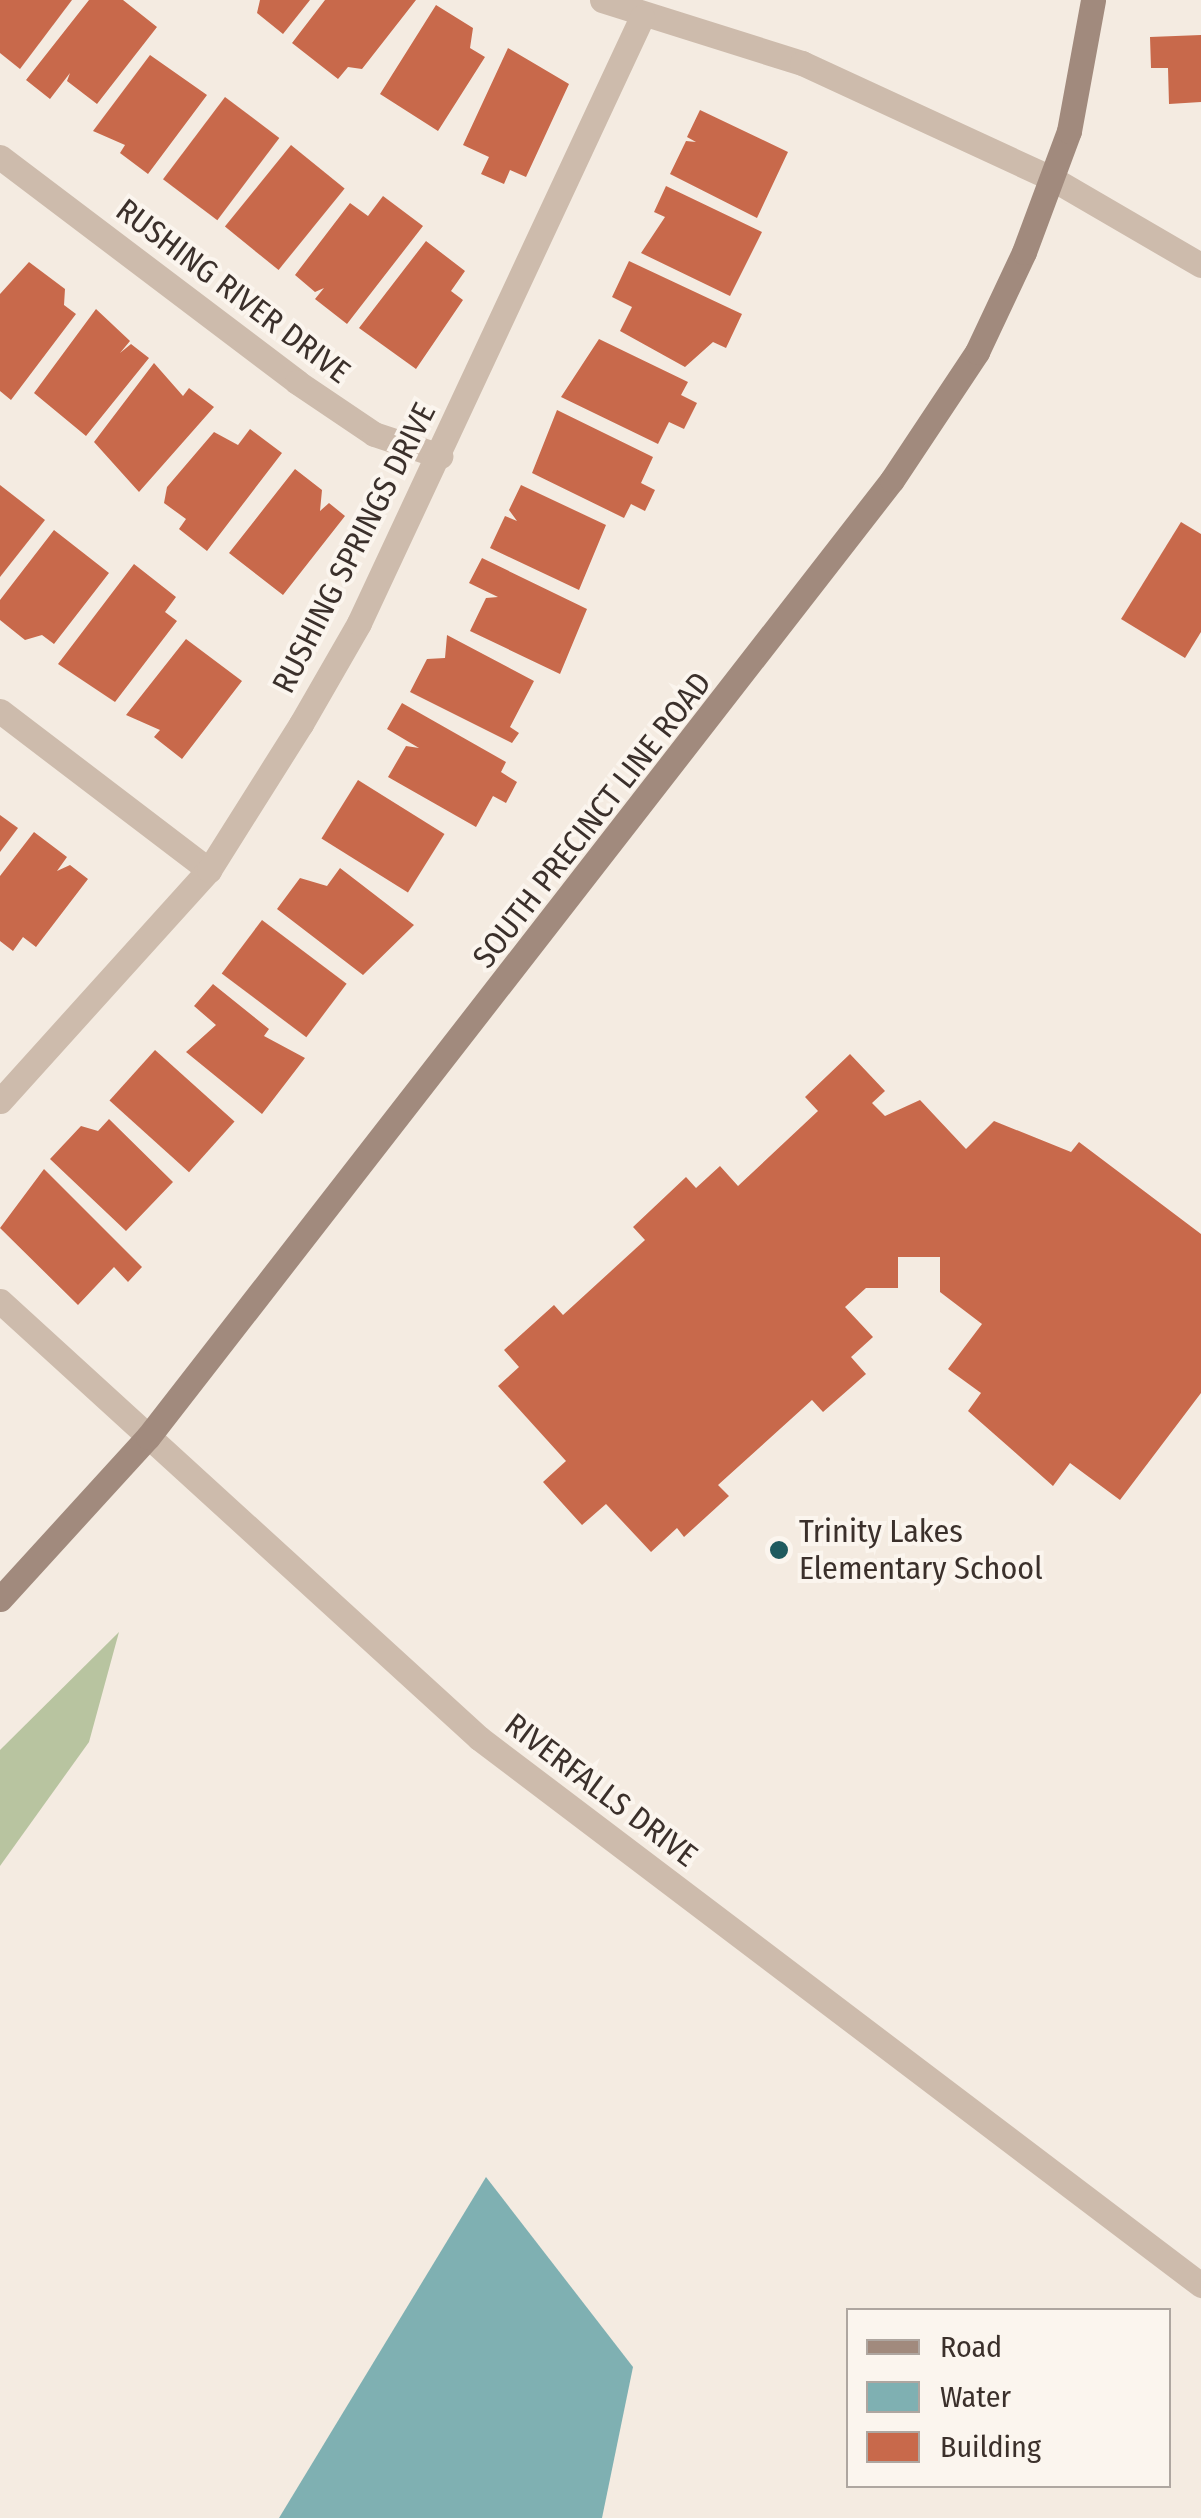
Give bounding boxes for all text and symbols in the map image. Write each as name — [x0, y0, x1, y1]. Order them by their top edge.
street label: RUSHING RIVER DRIVE — [109, 191, 357, 391]
street label: RUSHING SPRINGS DRIVE — [264, 397, 444, 699]
street label: SOUTH PRECINCT LINE ROAD — [465, 665, 719, 975]
place label: Trinity Lakes Elementary School — [799, 1513, 1043, 1588]
marker: Trinity Lakes Elementary School — [768, 1539, 790, 1561]
street label: RIVERFALLS DRIVE — [497, 1705, 705, 1875]
legend — [846, 2308, 1171, 2488]
text: Road — [940, 2329, 1002, 2365]
text: Water — [940, 2379, 1011, 2415]
text: Building — [940, 2429, 1041, 2465]

